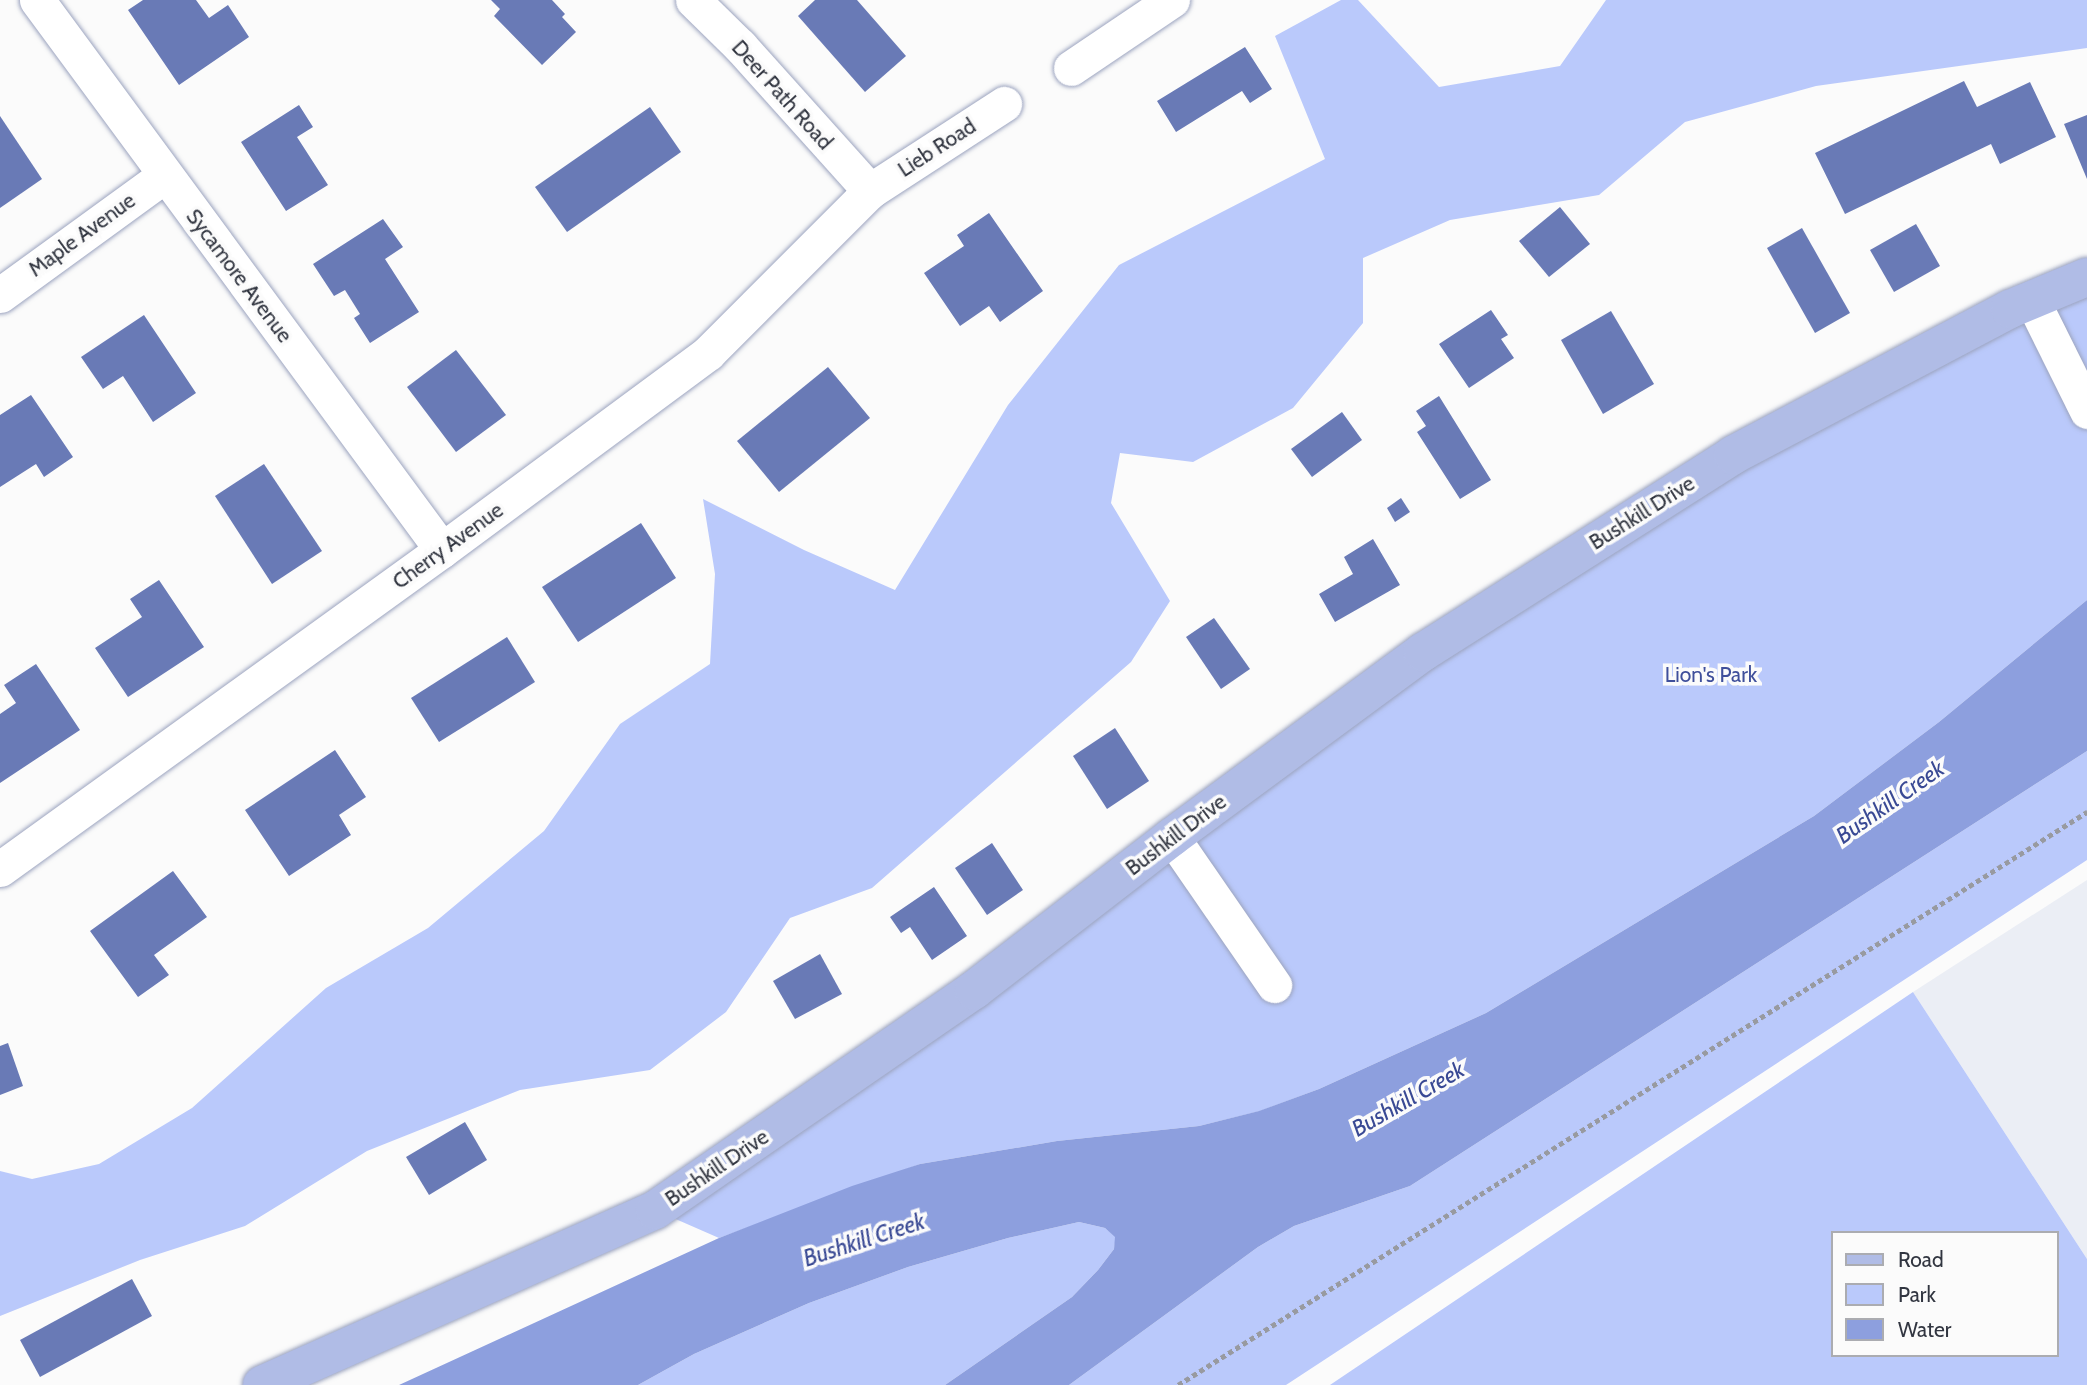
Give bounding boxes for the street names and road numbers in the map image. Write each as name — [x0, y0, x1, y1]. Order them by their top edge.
street label: Deer Path Road — [726, 35, 838, 155]
street label: Lieb Road — [893, 114, 981, 182]
street label: Maple Avenue — [24, 188, 140, 282]
street label: Sycamore Avenue — [181, 204, 297, 348]
street label: Bushkill Drive — [1585, 471, 1699, 555]
street label: Cherry Avenue — [388, 498, 508, 594]
street label: Bushkill Drive — [1121, 789, 1231, 881]
street label: Bushkill Drive — [661, 1124, 773, 1212]

